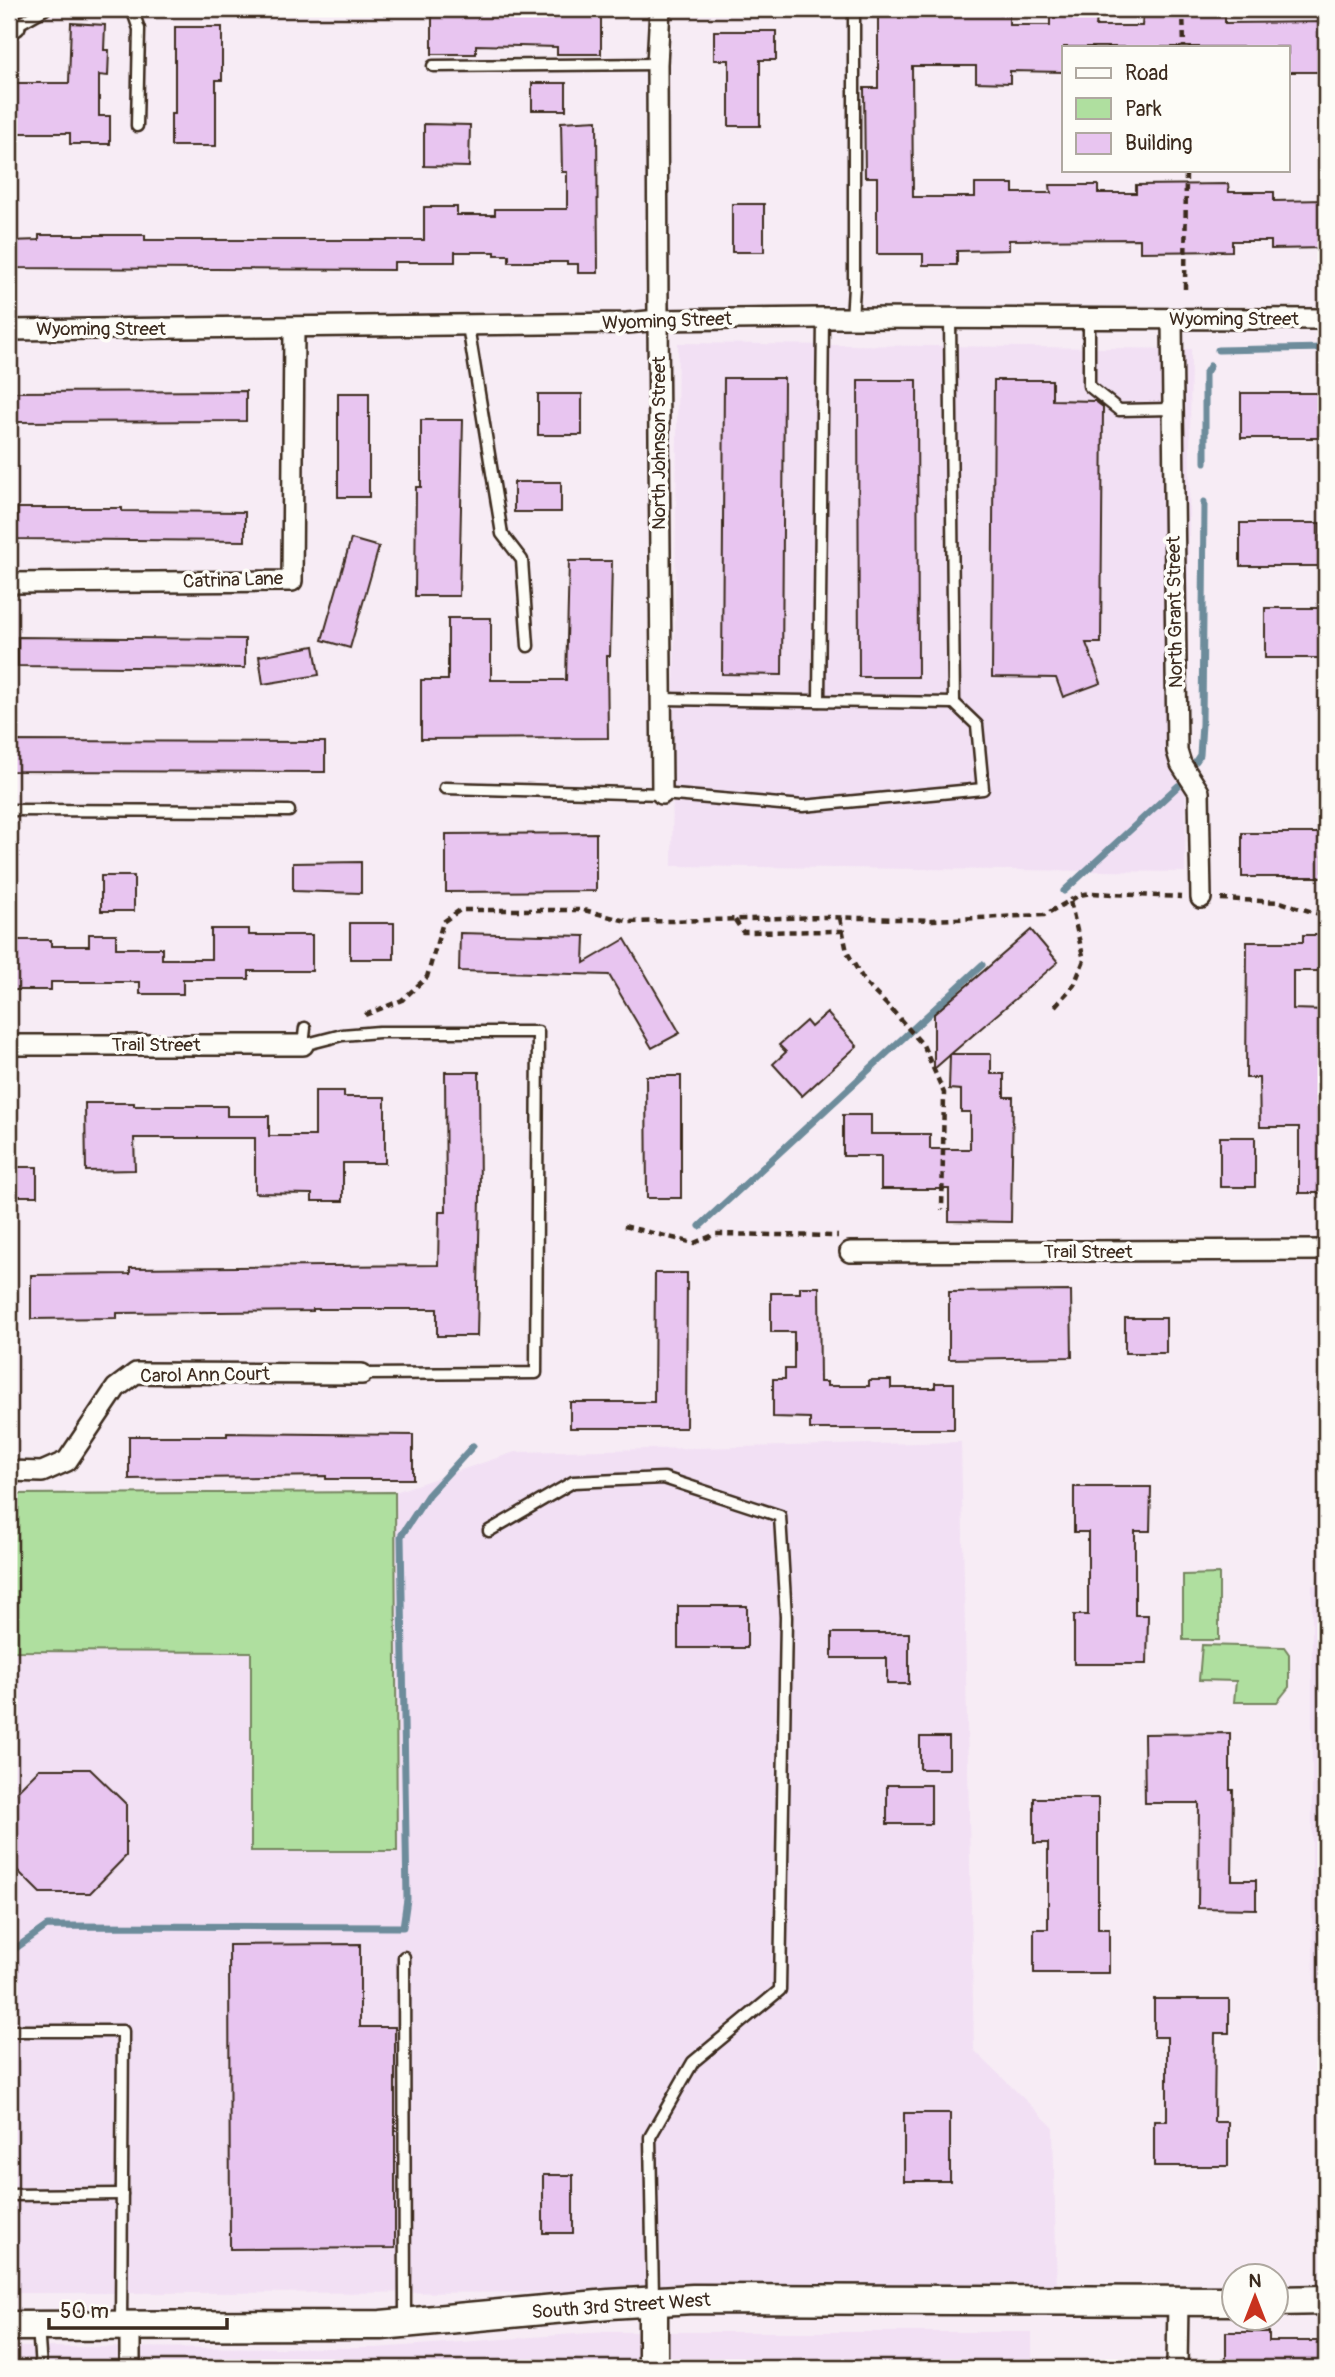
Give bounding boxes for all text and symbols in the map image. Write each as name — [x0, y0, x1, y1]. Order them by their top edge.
legend — [1062, 46, 1290, 172]
text: Road — [1125, 60, 1169, 87]
text: Park — [1125, 96, 1162, 123]
text: Building — [1125, 130, 1192, 157]
street label: Wyoming Street — [602, 307, 733, 335]
street label: Wyoming Street — [1169, 307, 1299, 331]
street label: Wyoming Street — [36, 317, 166, 341]
street label: North Johnson Street — [647, 356, 671, 530]
street label: North Grant Street — [1162, 535, 1188, 688]
street label: Catrina Lane — [182, 566, 284, 594]
street label: Trail Street — [111, 1033, 201, 1057]
street label: Trail Street — [1043, 1240, 1133, 1264]
street label: Carol Ann Court — [140, 1362, 270, 1388]
north arrow — [1220, 2262, 1290, 2332]
text: N — [1249, 2269, 1262, 2293]
scale bar — [49, 2286, 228, 2330]
street label: South 3rd Street West — [531, 2288, 712, 2324]
text: 50 m — [60, 2298, 109, 2325]

